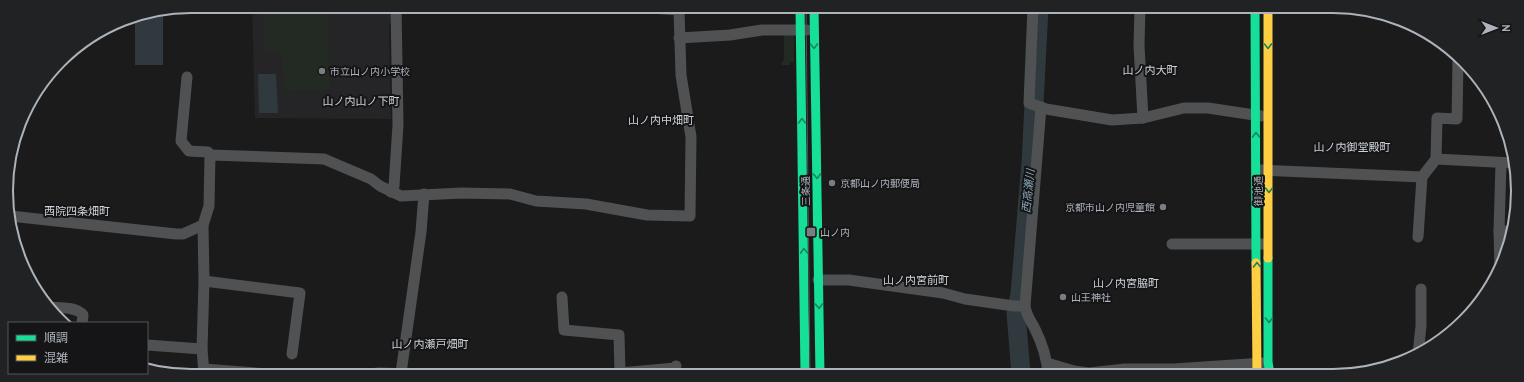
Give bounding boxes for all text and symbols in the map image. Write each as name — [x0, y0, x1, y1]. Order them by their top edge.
north arrow — [1476, 8, 1516, 48]
text: N — [1499, 24, 1513, 32]
one-way arrow — [810, 43, 818, 49]
one-way arrow — [1264, 43, 1272, 49]
district label: 山ノ内大町 — [1123, 63, 1178, 77]
place label: 市立山ノ内小学校 — [330, 65, 410, 78]
marker: 市立山ノ内小学校 — [317, 66, 327, 76]
district label: 山ノ内山ノ下町 — [323, 94, 400, 108]
district label: 山ノ内中畑町 — [628, 113, 694, 127]
one-way arrow — [798, 118, 806, 124]
one-way arrow — [1252, 132, 1260, 138]
district label: 山ノ内御堂殿町 — [1314, 140, 1391, 154]
water label: 西高瀬川 — [1019, 167, 1037, 214]
one-way arrow — [813, 173, 821, 179]
street label: 三条通 — [799, 176, 813, 206]
street label: 御池通 — [1252, 176, 1265, 206]
place label: 京都山ノ内郵便局 — [840, 177, 920, 190]
marker: 京都山ノ内郵便局 — [827, 178, 837, 188]
one-way arrow — [1265, 187, 1273, 193]
place label: 京都市山ノ内児童館 — [1065, 201, 1155, 214]
marker: 京都市山ノ内児童館 — [1158, 202, 1168, 212]
district label: 西院四条畑町 — [44, 204, 110, 218]
marker: 山ノ内 — [805, 226, 817, 238]
place label: 山ノ内 — [820, 226, 850, 239]
one-way arrow — [800, 248, 808, 254]
one-way arrow — [1253, 262, 1261, 268]
district label: 山ノ内宮前町 — [883, 273, 949, 287]
district label: 山ノ内宮脇町 — [1093, 276, 1159, 290]
place label: 山王神社 — [1071, 291, 1111, 304]
marker: 山王神社 — [1058, 292, 1068, 302]
one-way arrow — [814, 303, 823, 309]
one-way arrow — [1265, 317, 1273, 323]
legend — [8, 322, 148, 374]
text: 順調 — [44, 330, 68, 345]
district label: 山ノ内瀬戸畑町 — [392, 337, 469, 351]
text: 混雑 — [44, 350, 68, 365]

